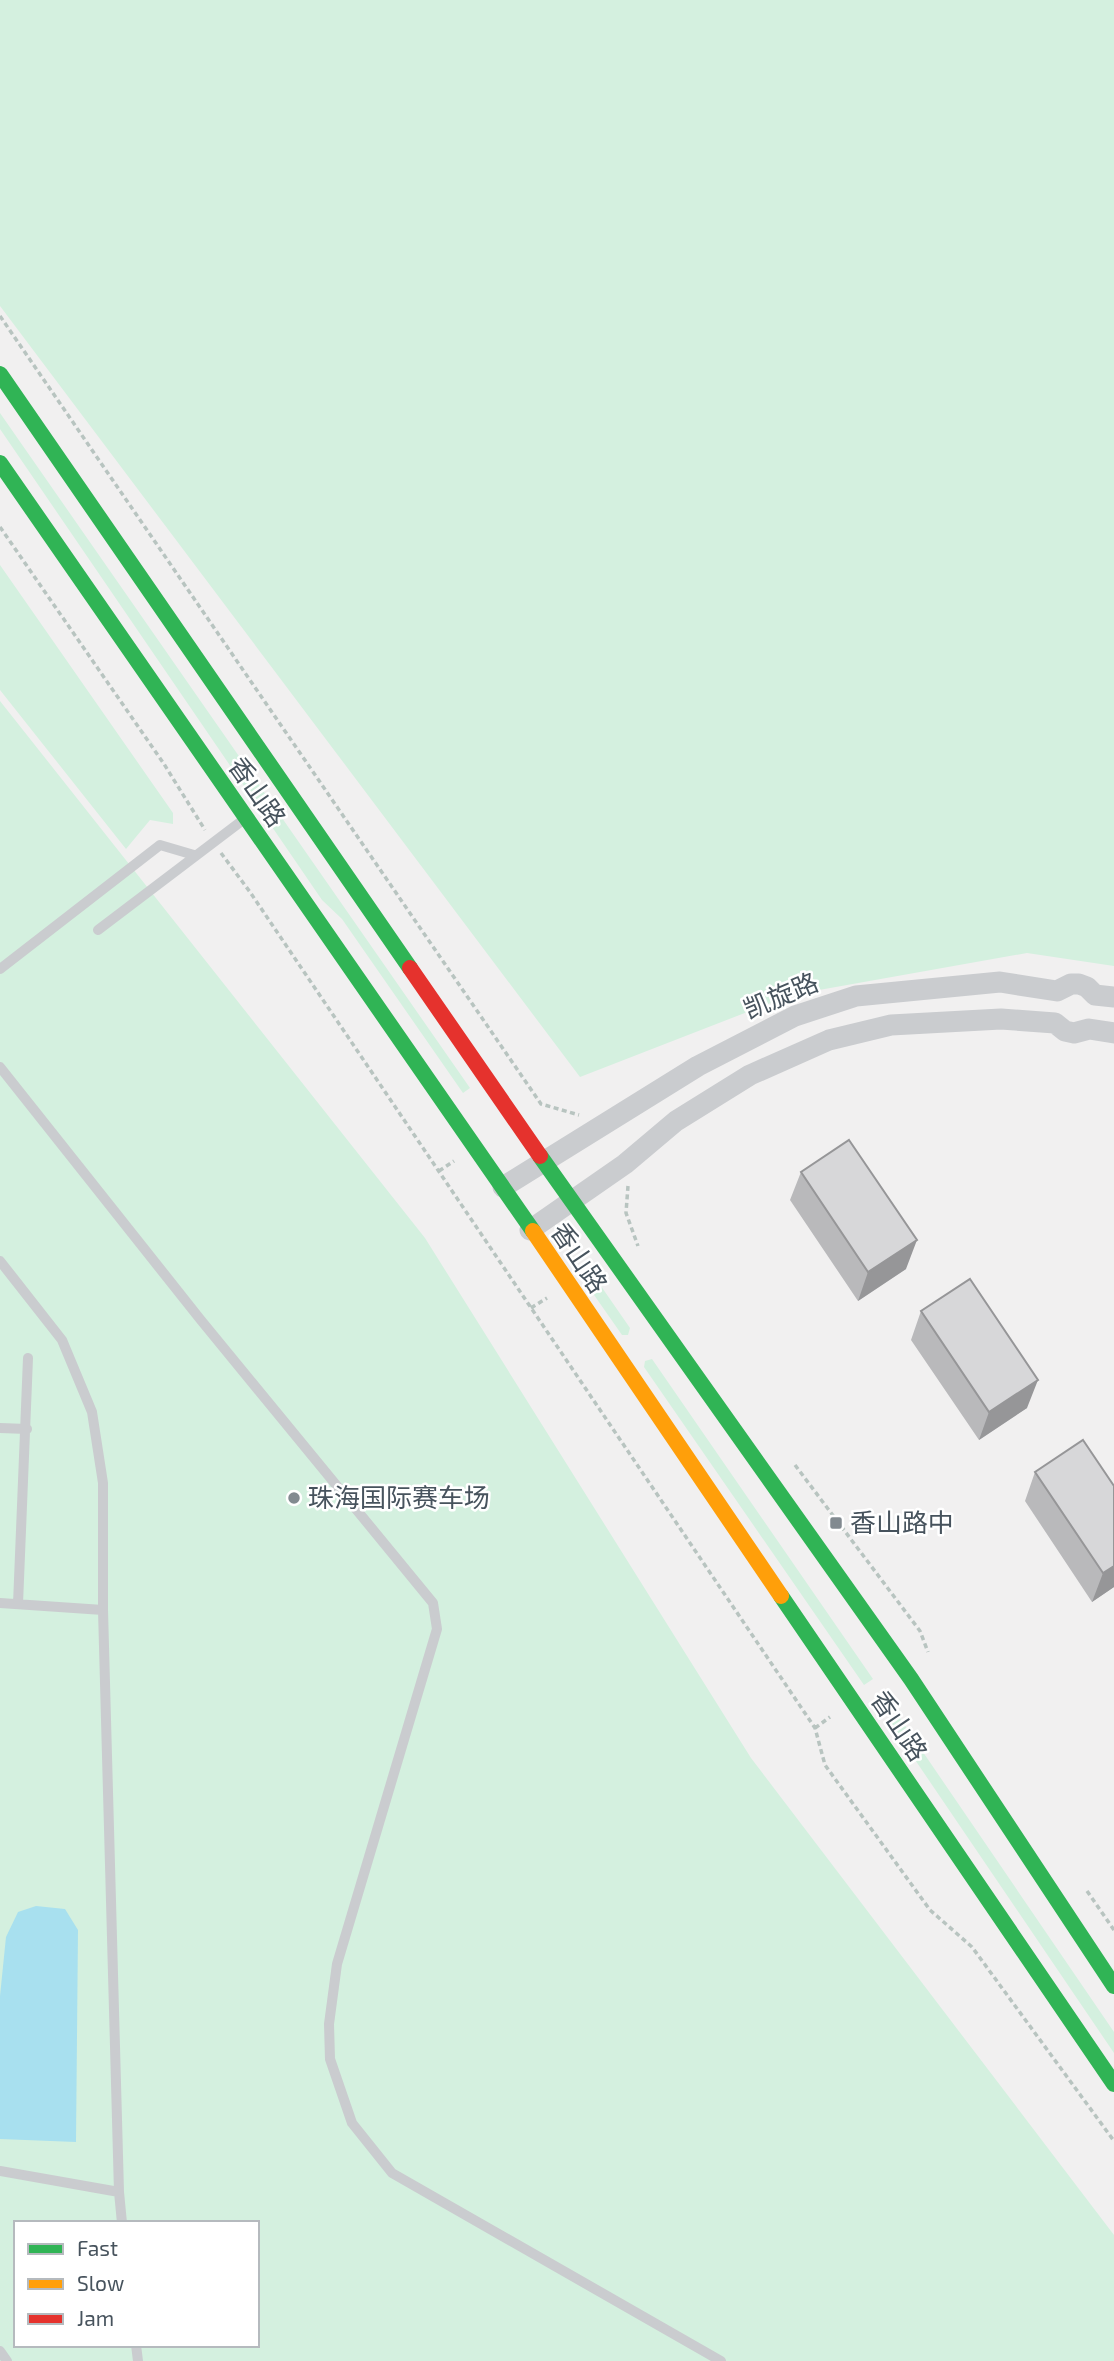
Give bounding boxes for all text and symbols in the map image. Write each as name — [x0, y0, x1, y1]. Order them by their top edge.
street label: 香山路 — [223, 750, 293, 832]
street label: 凯旋路 — [738, 965, 822, 1024]
street label: 香山路 — [546, 1216, 615, 1298]
place label: 珠海国际赛车场 — [308, 1481, 490, 1512]
marker: 珠海国际赛车场 — [286, 1490, 302, 1506]
place label: 香山路中 — [850, 1506, 954, 1537]
marker: 香山路中 — [828, 1515, 844, 1531]
street label: 香山路 — [866, 1684, 935, 1766]
legend — [14, 2221, 259, 2347]
text: Fast — [77, 2235, 118, 2260]
text: Slow — [77, 2270, 124, 2295]
text: Jam — [77, 2305, 114, 2330]

